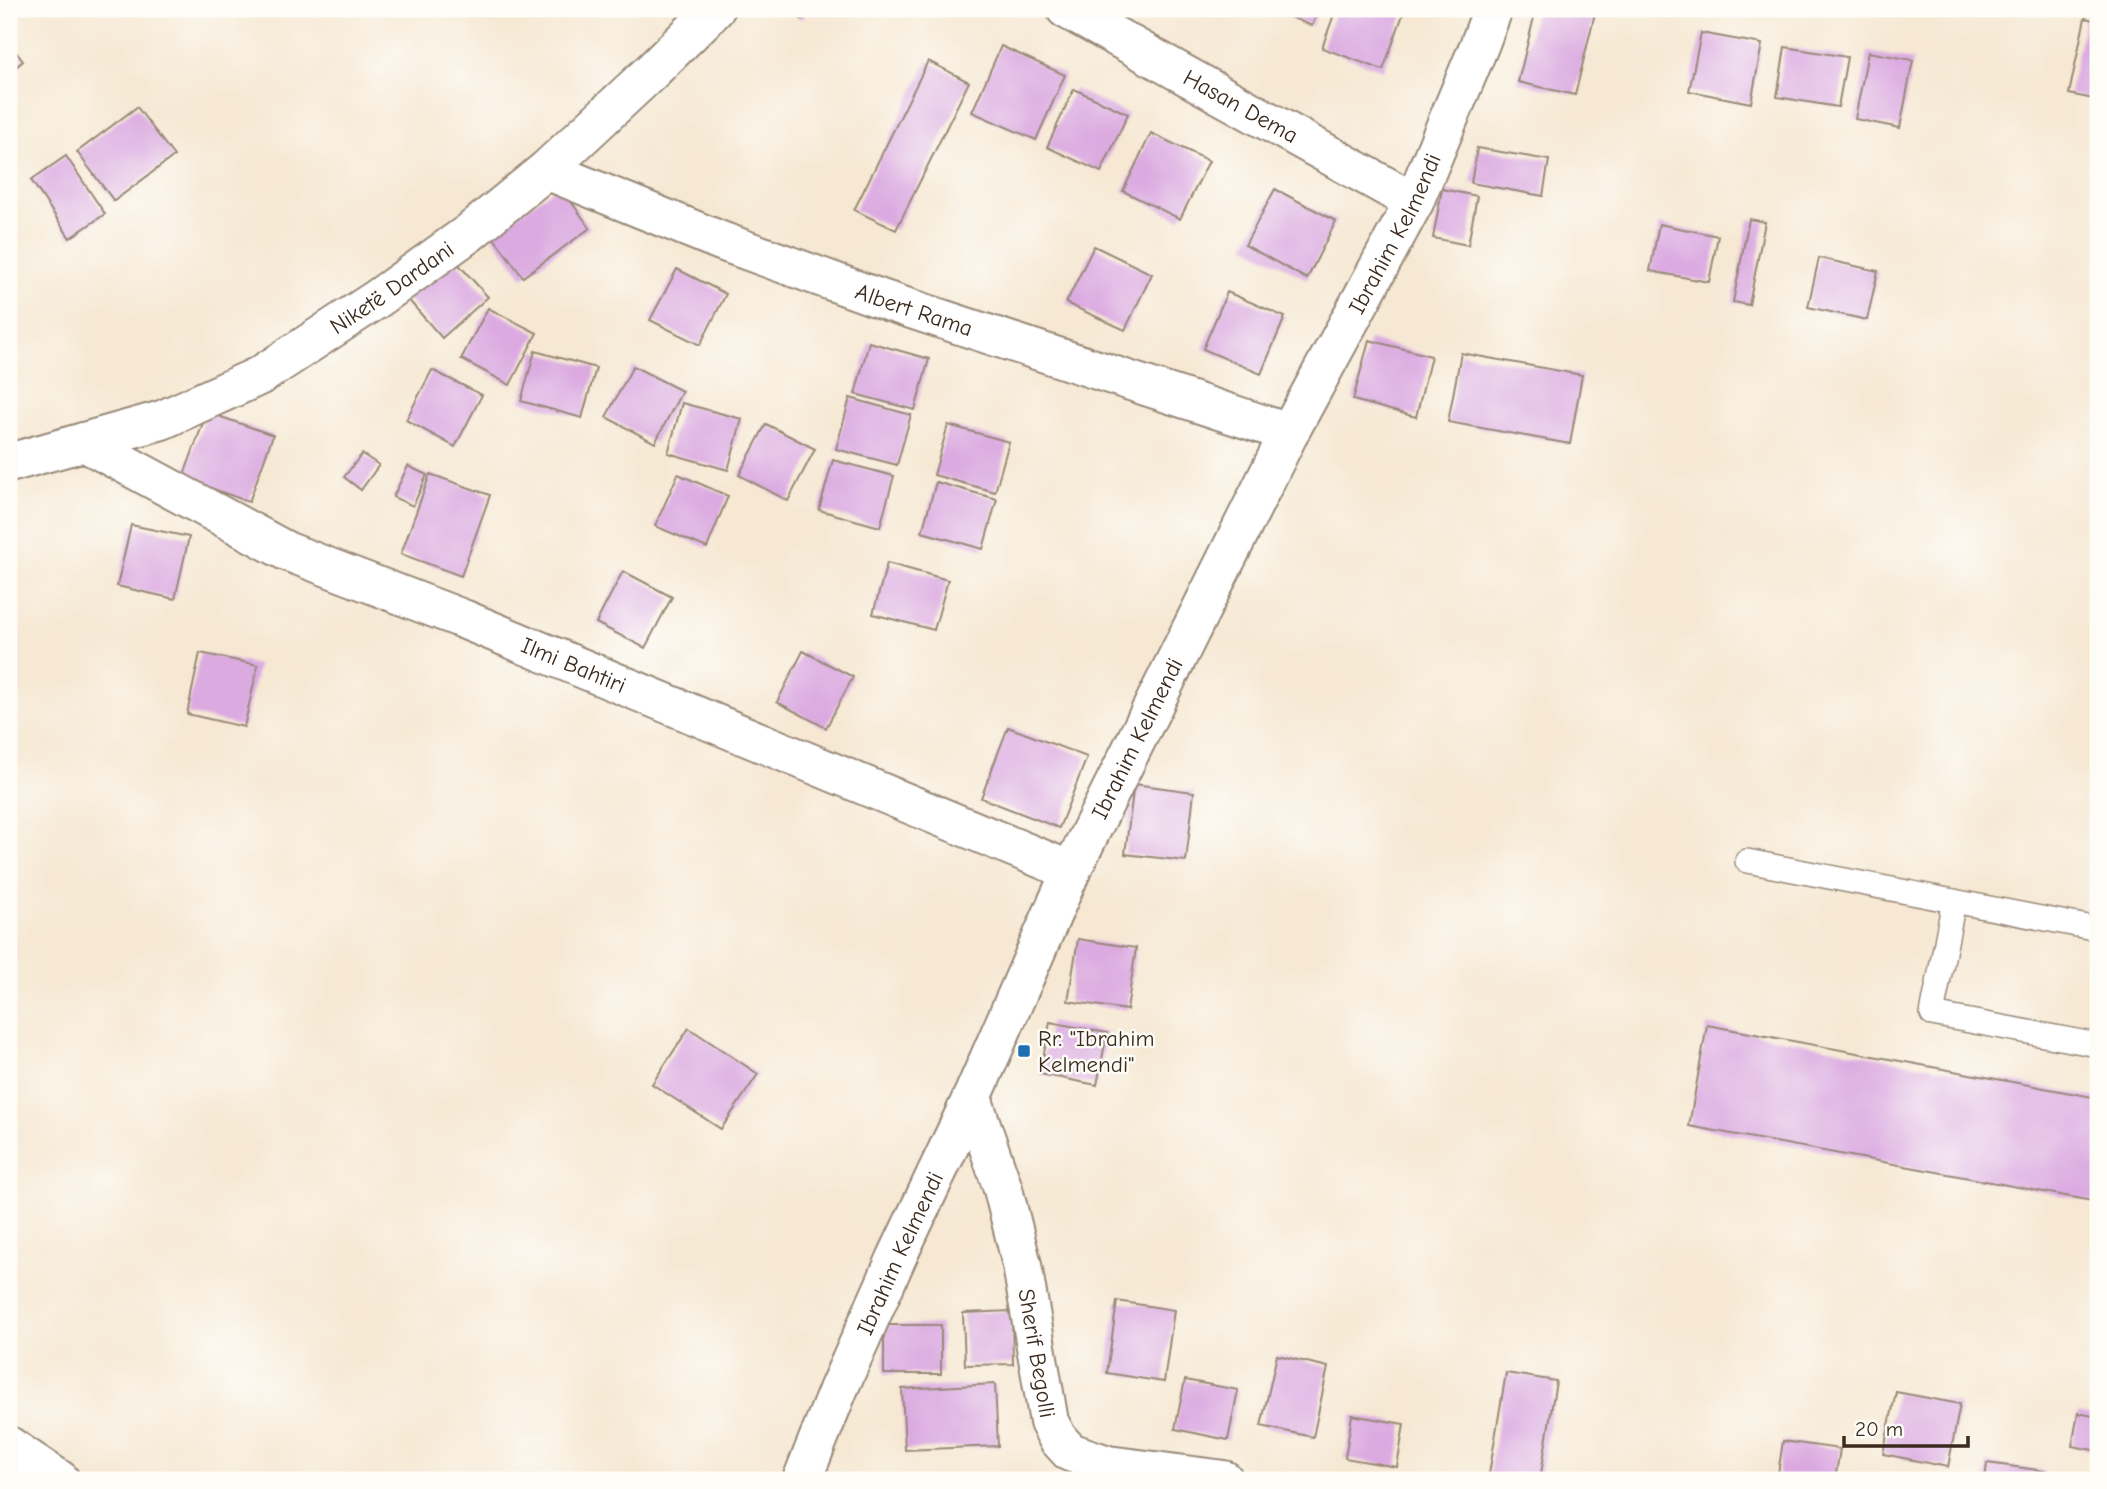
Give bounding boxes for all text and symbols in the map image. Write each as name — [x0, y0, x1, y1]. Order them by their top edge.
street label: Hasan Dema — [1179, 63, 1303, 149]
street label: Ibrahim Kelmendi — [1343, 149, 1446, 318]
street label: Niketë Dardani — [325, 235, 459, 340]
street label: Albert Rama — [852, 277, 976, 342]
street label: Ilmi Bahtiri — [517, 631, 630, 699]
street label: Ibrahim Kelmendi — [1086, 653, 1188, 823]
place label: Rr. "Ibrahim Kelmendi" — [1038, 1025, 1155, 1078]
marker: Rr. "Ibrahim Kelmendi" — [1016, 1043, 1032, 1059]
street label: Ibrahim Kelmendi — [851, 1167, 949, 1339]
street label: Sherif Begolli — [1013, 1287, 1062, 1420]
scale bar — [1844, 1405, 1969, 1449]
text: 20 m — [1855, 1417, 1903, 1441]

